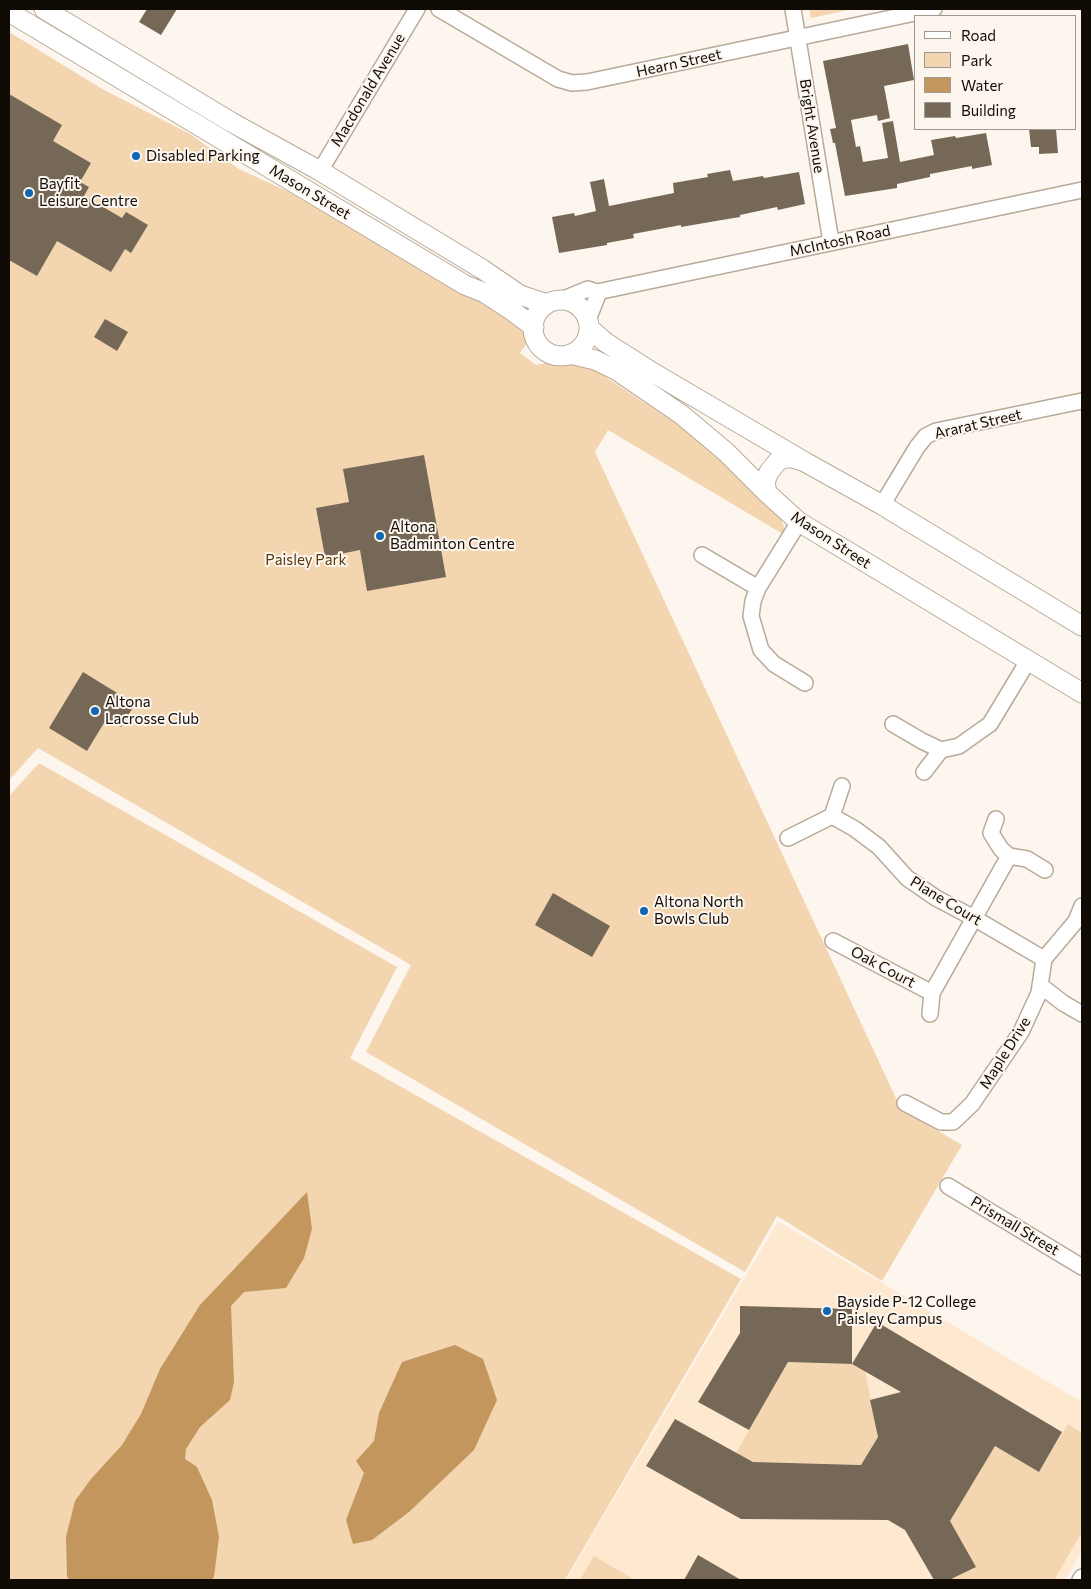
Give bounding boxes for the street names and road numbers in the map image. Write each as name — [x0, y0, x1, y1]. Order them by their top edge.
street label: Macdonald Avenue — [327, 30, 409, 150]
street label: Hearn Street — [635, 45, 723, 81]
street label: Bright Avenue — [796, 78, 828, 174]
street label: Mason Street — [266, 161, 354, 223]
street label: McIntosh Road — [788, 222, 892, 260]
street label: Ararat Street — [933, 405, 1023, 443]
street label: Mason Street — [788, 507, 874, 573]
street label: Plane Court — [907, 873, 985, 929]
street label: Oak Court — [847, 942, 919, 992]
street label: Maple Drive — [976, 1014, 1034, 1092]
street label: Prismall Street — [968, 1193, 1062, 1259]

